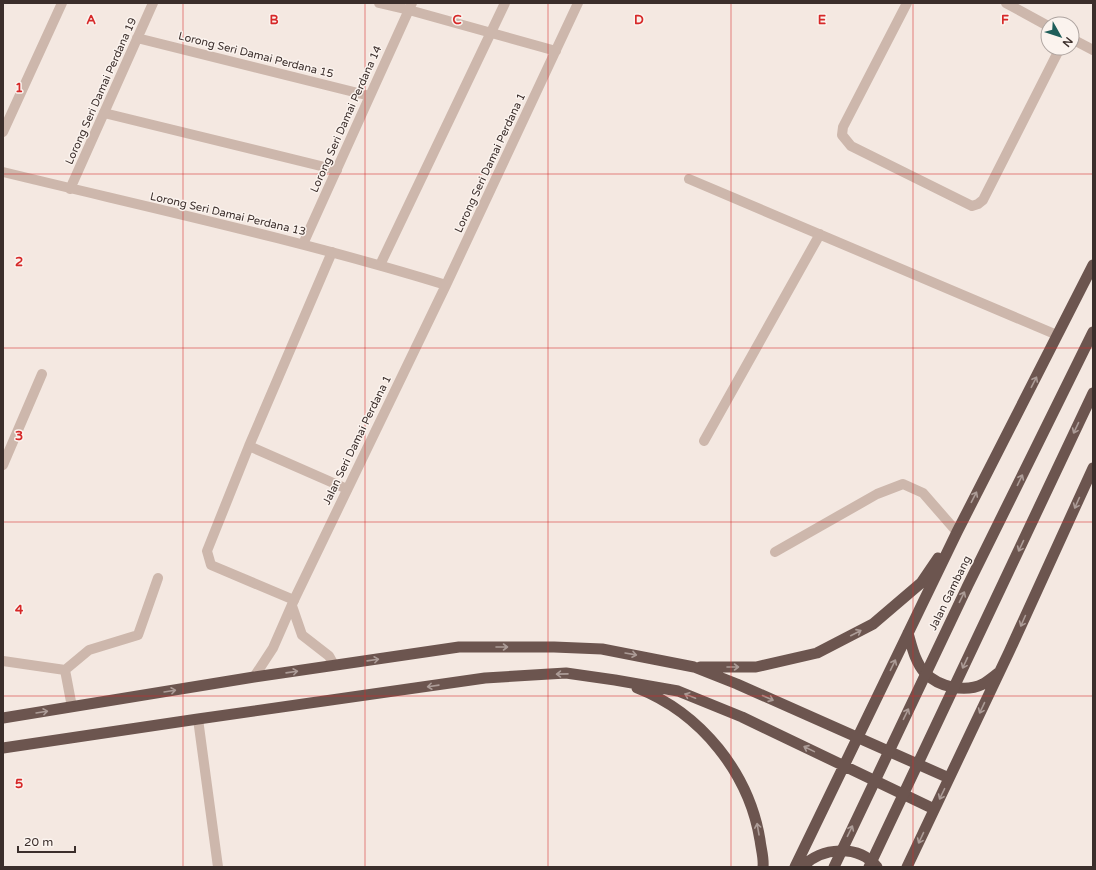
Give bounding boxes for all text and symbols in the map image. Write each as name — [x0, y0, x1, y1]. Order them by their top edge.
text: A — [86, 12, 96, 28]
text: B — [269, 12, 279, 28]
text: C — [452, 12, 462, 28]
text: D — [634, 12, 644, 28]
text: E — [818, 12, 826, 28]
text: F — [1001, 12, 1009, 28]
street label: Lorong Seri Damai Perdana 19 — [63, 15, 139, 166]
north arrow — [1040, 16, 1080, 56]
street label: Lorong Seri Damai Perdana 15 — [177, 29, 335, 81]
text: N — [1060, 34, 1075, 50]
street label: Lorong Seri Damai Perdana 14 — [308, 43, 384, 194]
text: 1 — [15, 80, 23, 96]
street label: Lorong Seri Damai Perdana 1 — [452, 91, 528, 235]
street label: Lorong Seri Damai Perdana 13 — [149, 190, 307, 238]
text: 2 — [15, 254, 23, 270]
street label: Jalan Seri Damai Perdana 1 — [320, 373, 394, 507]
one-way arrow — [1031, 376, 1038, 388]
one-way arrow — [1072, 422, 1079, 434]
text: 3 — [15, 428, 23, 444]
one-way arrow — [1017, 475, 1024, 487]
one-way arrow — [971, 491, 979, 503]
one-way arrow — [1073, 497, 1080, 509]
one-way arrow — [1017, 539, 1024, 551]
street label: Jalan Gambang — [926, 554, 974, 632]
one-way arrow — [959, 591, 966, 603]
text: 4 — [15, 602, 24, 618]
one-way arrow — [1019, 615, 1026, 627]
one-way arrow — [850, 629, 862, 636]
one-way arrow — [495, 643, 508, 651]
one-way arrow — [624, 650, 637, 658]
one-way arrow — [366, 656, 379, 664]
one-way arrow — [961, 657, 968, 669]
one-way arrow — [890, 659, 897, 671]
one-way arrow — [726, 663, 739, 671]
one-way arrow — [285, 668, 298, 676]
one-way arrow — [556, 670, 569, 678]
one-way arrow — [427, 682, 440, 690]
one-way arrow — [163, 687, 176, 695]
one-way arrow — [684, 691, 696, 699]
one-way arrow — [762, 695, 774, 703]
one-way arrow — [978, 702, 985, 714]
one-way arrow — [35, 707, 48, 715]
one-way arrow — [903, 709, 910, 721]
one-way arrow — [803, 745, 815, 752]
text: 5 — [15, 776, 23, 792]
one-way arrow — [938, 787, 945, 799]
one-way arrow — [753, 822, 761, 835]
one-way arrow — [847, 826, 854, 838]
scale bar — [18, 828, 75, 854]
one-way arrow — [917, 832, 924, 844]
text: 20 m — [24, 835, 53, 849]

